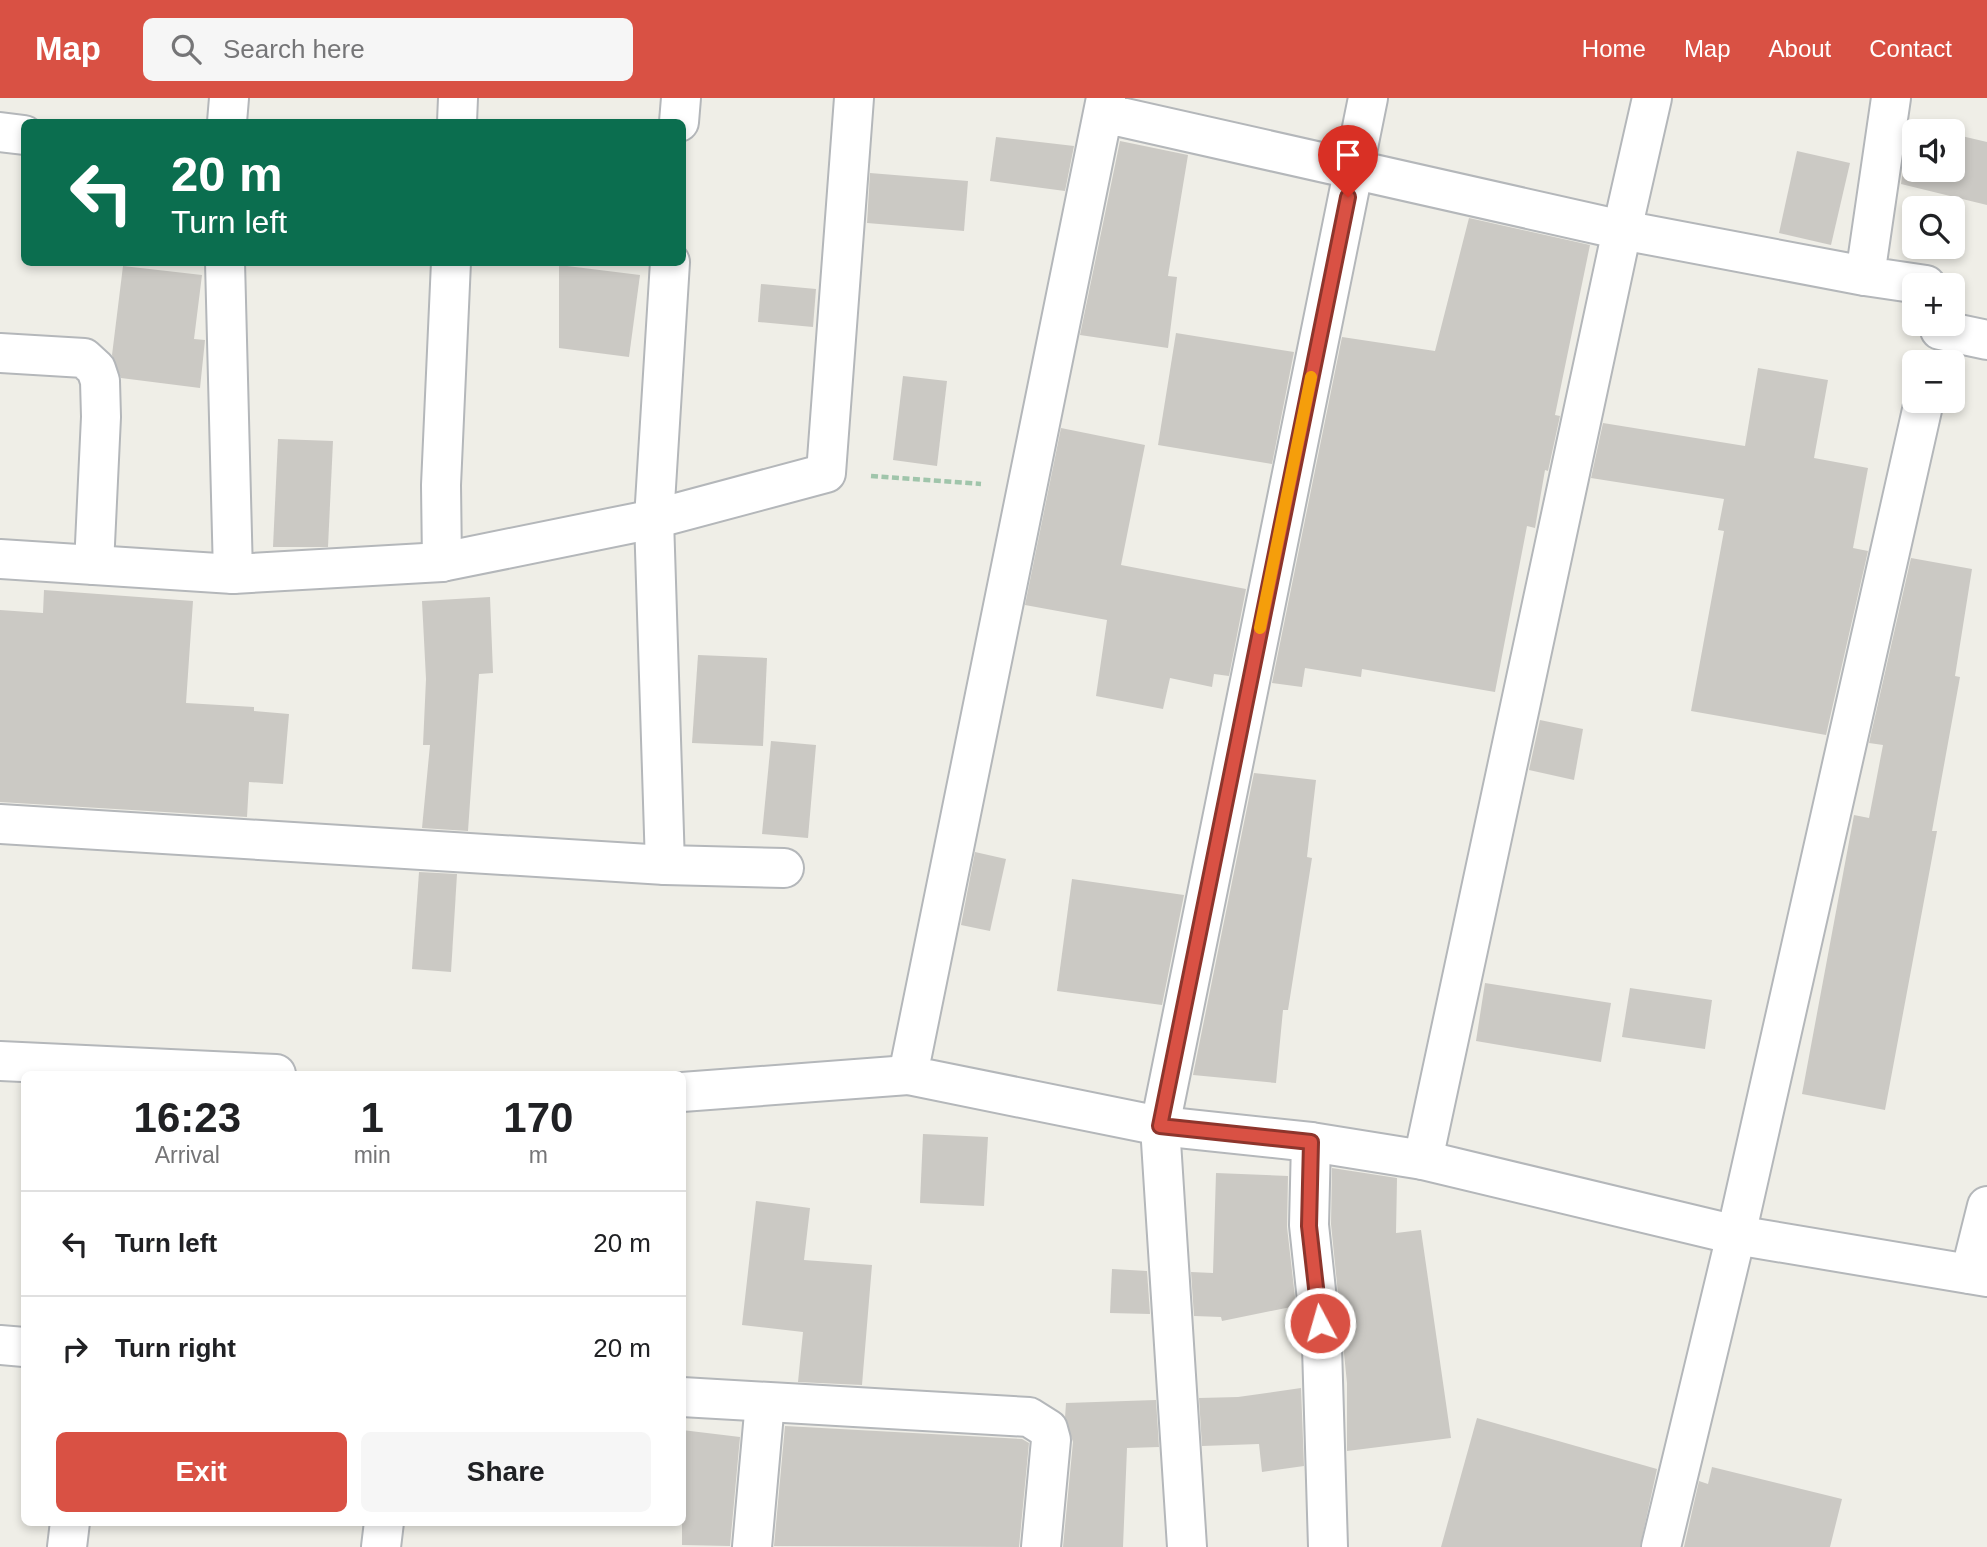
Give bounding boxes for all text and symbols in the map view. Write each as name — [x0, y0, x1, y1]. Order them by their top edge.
search box — [143, 18, 633, 81]
text: Map — [35, 30, 101, 67]
icon: search — [167, 30, 205, 68]
text: Search here — [223, 34, 365, 64]
text: Home — [1582, 35, 1646, 62]
text: Map — [1684, 35, 1731, 62]
text: About — [1769, 35, 1831, 62]
text: Contact — [1869, 35, 1952, 62]
map controls — [1902, 119, 1965, 413]
button: sound — [1902, 119, 1965, 182]
pin — [1318, 125, 1378, 197]
icon: arrive — [1329, 136, 1367, 174]
icon: left — [56, 147, 147, 238]
text: 20 m — [171, 147, 283, 201]
button: search — [1902, 196, 1965, 259]
text: Turn left — [171, 204, 287, 240]
button: + — [1902, 273, 1965, 336]
button: − — [1902, 350, 1965, 413]
text: 16:23 — [134, 1094, 241, 1141]
text: 1 — [360, 1094, 384, 1141]
text: 170 — [503, 1094, 573, 1141]
text: Arrival — [155, 1142, 220, 1168]
text: min — [354, 1142, 391, 1168]
text: m — [529, 1142, 548, 1168]
icon: left — [56, 1225, 94, 1263]
text: Turn left — [115, 1228, 217, 1258]
text: 20 m — [593, 1228, 651, 1258]
position arrow — [1283, 1286, 1357, 1360]
icon: right — [56, 1330, 94, 1368]
text: Turn right — [115, 1333, 236, 1363]
text: 20 m — [593, 1333, 651, 1363]
button: Exit — [56, 1432, 347, 1512]
button: Share — [361, 1432, 651, 1512]

